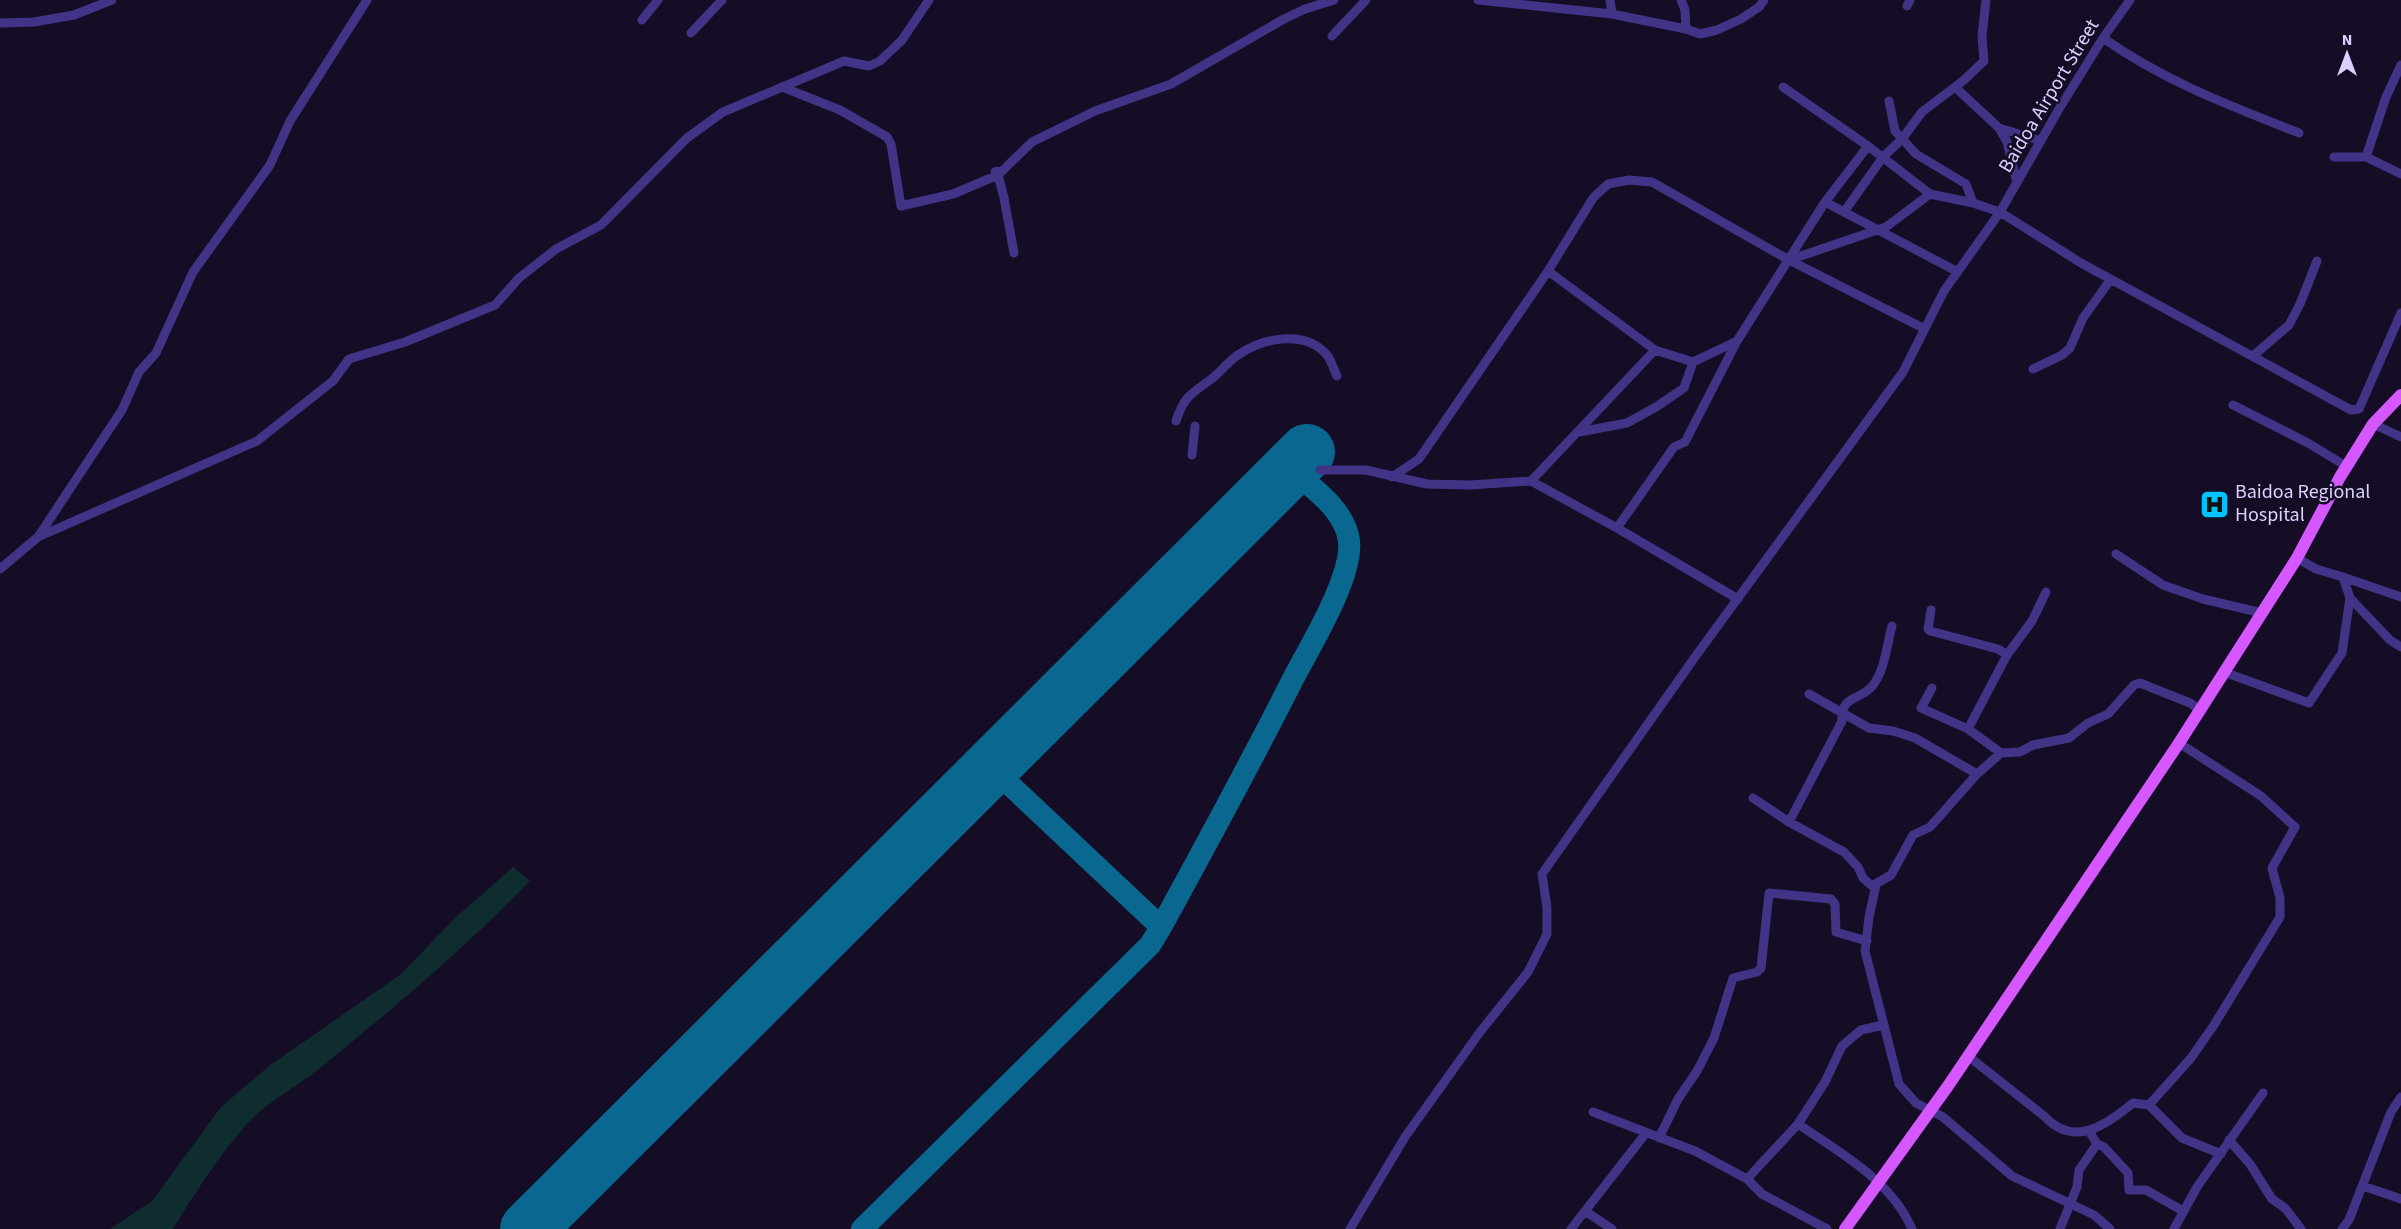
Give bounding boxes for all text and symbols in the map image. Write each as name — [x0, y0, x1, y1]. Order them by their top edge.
street label: Baidoa Airport Street — [1992, 14, 2106, 178]
north arrow — [2317, 24, 2377, 84]
text: N — [2342, 29, 2352, 51]
place label: Baidoa Regional Hospital — [2235, 478, 2370, 529]
hospital icon: Baidoa Regional Hospital — [2198, 488, 2230, 520]

